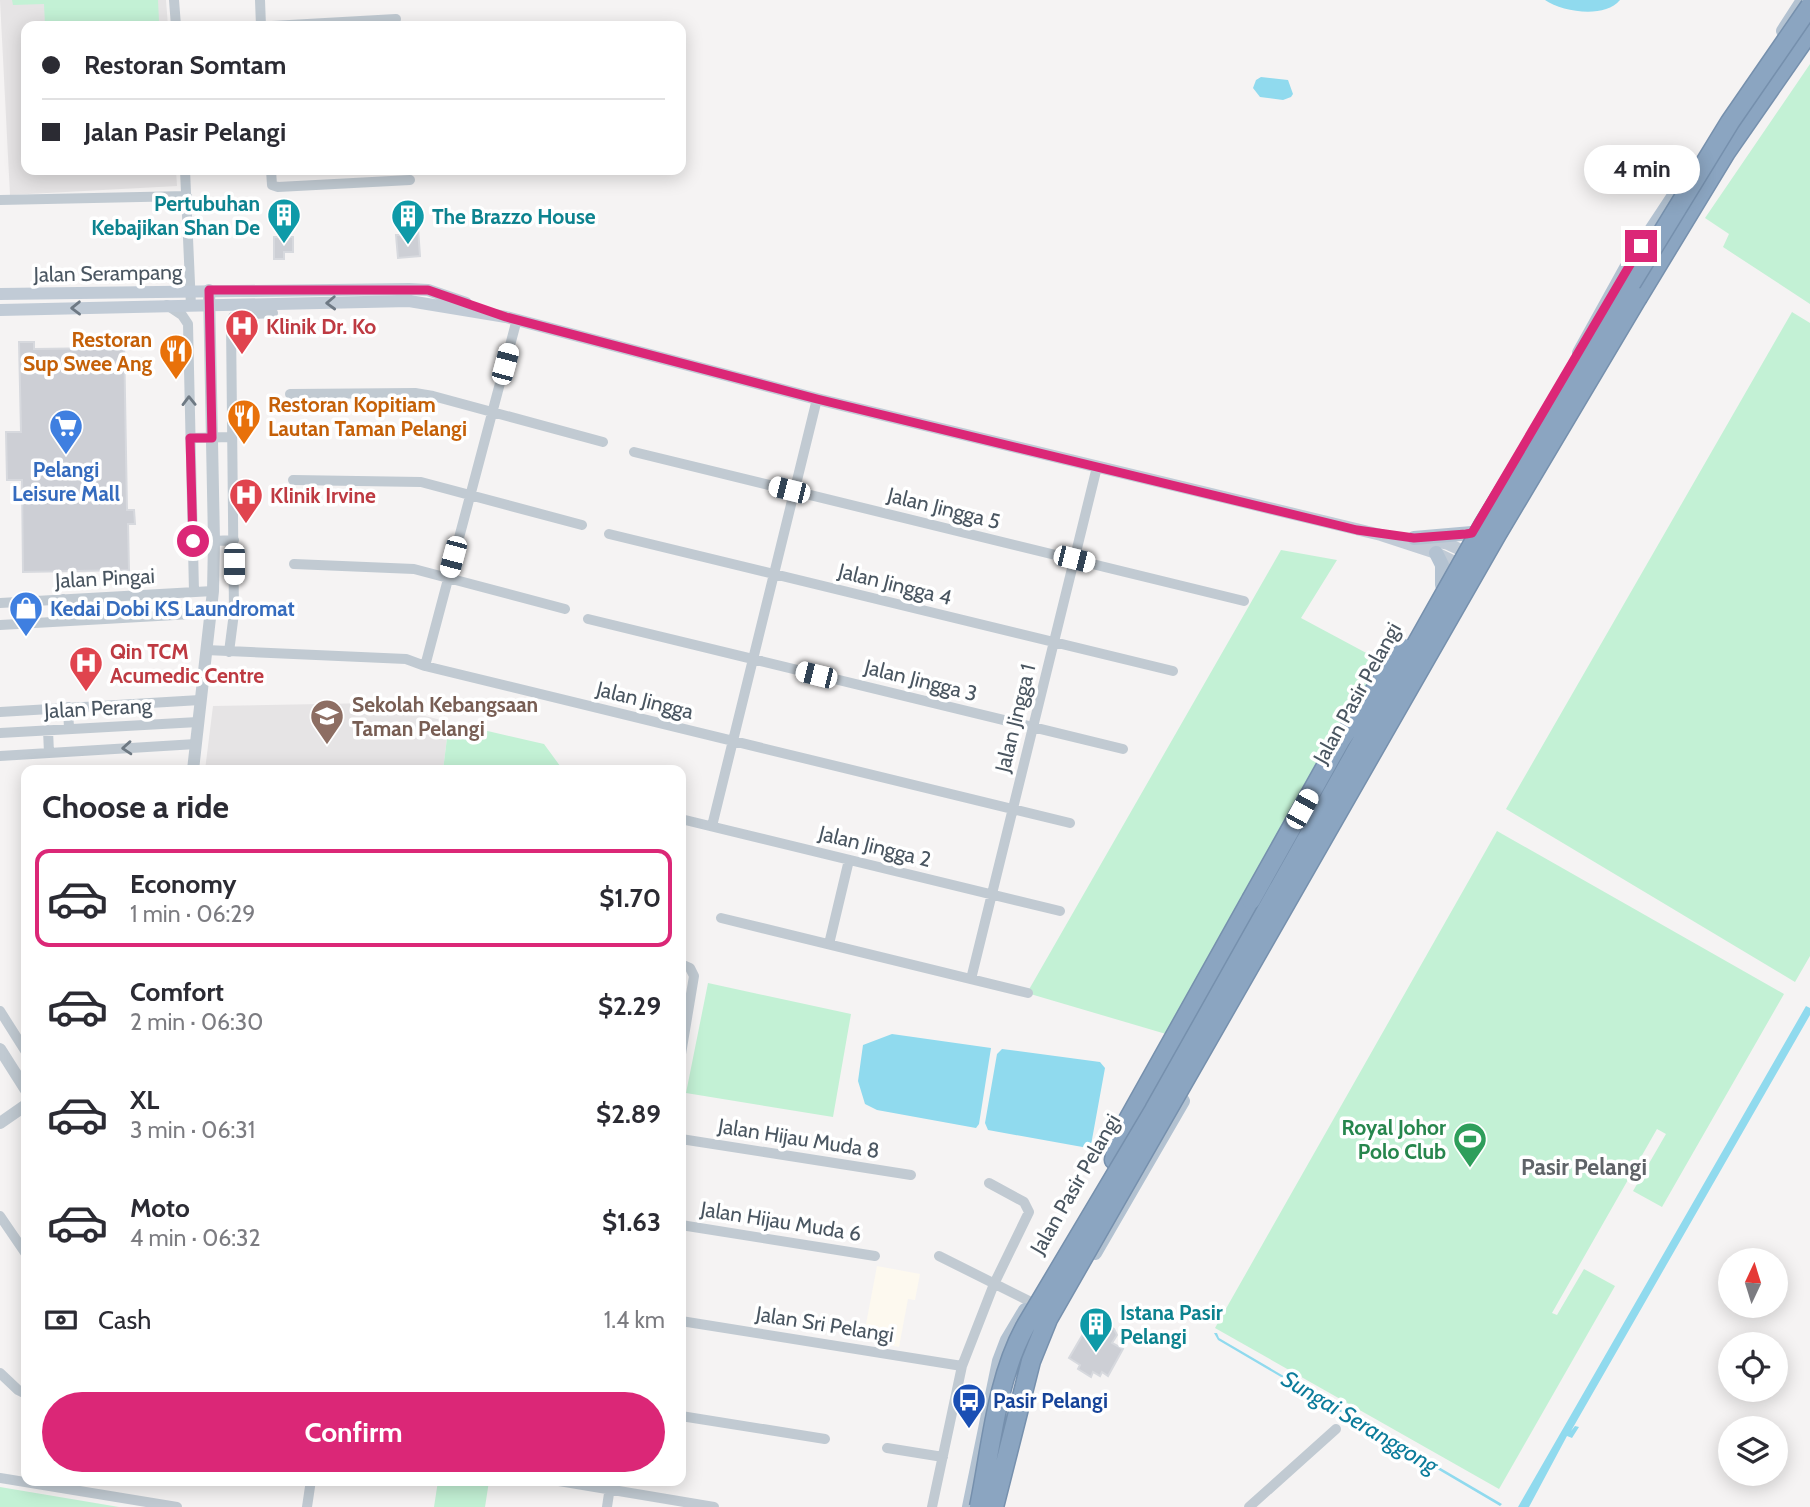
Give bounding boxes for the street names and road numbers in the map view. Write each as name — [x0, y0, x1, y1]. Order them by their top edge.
street label: Jalan Serampang — [32, 259, 183, 287]
street label: Jalan Jingga 5 — [884, 482, 1003, 534]
street label: Jalan Jingga 4 — [835, 558, 954, 610]
street label: Jalan Pingai — [54, 563, 155, 593]
street label: Jalan Pasir Pelangi — [1307, 618, 1406, 769]
street label: Jalan Jingga 3 — [861, 654, 980, 706]
street label: Jalan Jingga 1 — [989, 661, 1041, 776]
street label: Jalan Jingga — [593, 676, 696, 724]
street label: Jalan Perang — [42, 693, 153, 723]
street label: Jalan Jingga 2 — [815, 820, 934, 872]
street label: Jalan Pasir Pelangi — [1024, 1110, 1125, 1259]
street label: Jalan Hijau Muda 8 — [715, 1113, 881, 1164]
street label: Jalan Hijau Muda 6 — [698, 1196, 863, 1247]
street label: Jalan Sri Pelangi — [753, 1301, 896, 1347]

